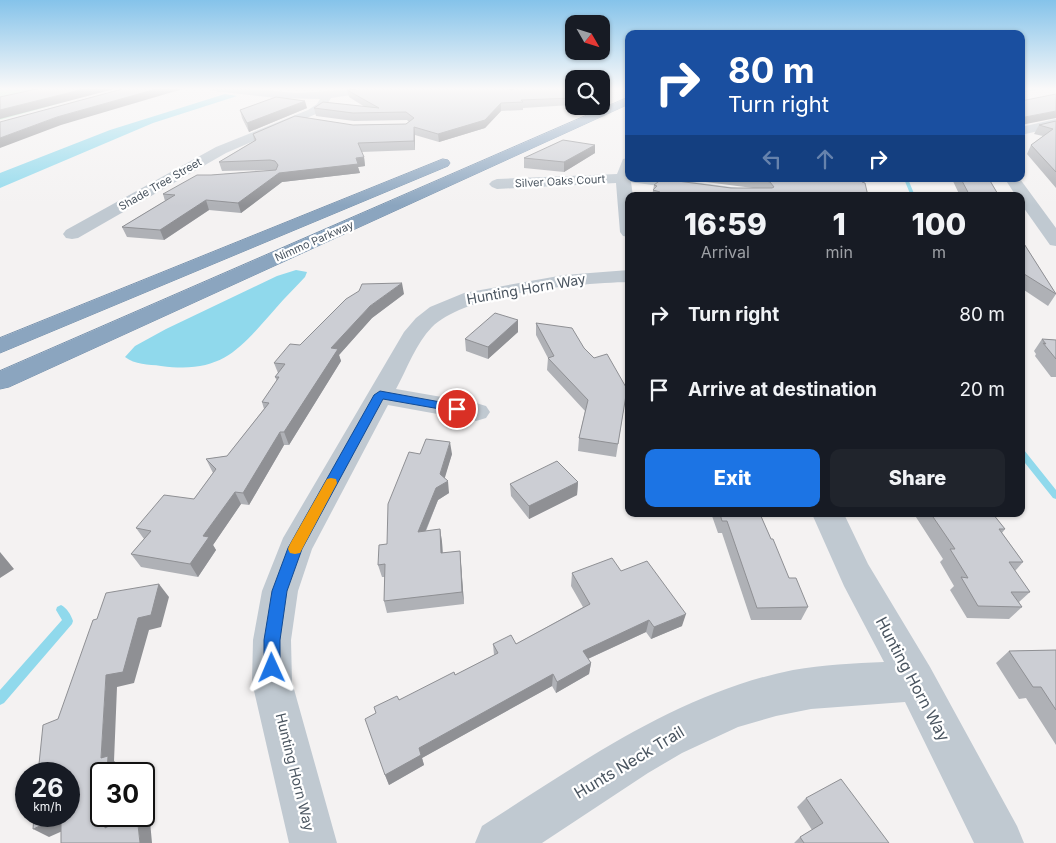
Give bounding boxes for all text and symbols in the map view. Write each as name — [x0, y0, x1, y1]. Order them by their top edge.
north arrow — [565, 15, 610, 60]
map controls — [565, 15, 610, 115]
text: 80 m — [728, 49, 815, 91]
icon: right — [645, 50, 710, 115]
button: search — [565, 70, 610, 115]
text: Turn right — [728, 91, 829, 117]
icon: left — [758, 145, 786, 173]
icon: ahead — [811, 145, 839, 173]
icon: right — [864, 145, 892, 173]
street label: Shade Tree Street — [116, 154, 204, 213]
street label: Silver Oaks Court — [514, 172, 606, 190]
text: 16:59 — [684, 206, 767, 242]
text: 1 — [833, 206, 846, 242]
text: 100 — [912, 206, 966, 242]
street label: Nimmo Parkway — [272, 217, 356, 265]
text: Arrival — [701, 242, 750, 262]
text: min — [825, 242, 853, 262]
text: m — [932, 242, 946, 262]
street label: Hunting Horn Way — [465, 270, 587, 307]
icon: right — [645, 301, 673, 329]
text: Turn right — [688, 303, 779, 326]
text: 80 m — [959, 303, 1005, 326]
icon: arrive — [645, 376, 673, 404]
text: Arrive at destination — [688, 378, 877, 401]
text: 20 m — [959, 378, 1005, 401]
pin — [436, 388, 478, 430]
icon: arrive — [443, 395, 471, 423]
button: Exit — [645, 449, 820, 507]
button: Share — [830, 449, 1005, 507]
street label: Hunting Horn Way — [872, 613, 954, 745]
position arrow — [245, 641, 297, 693]
street label: Hunting Horn Way — [273, 711, 318, 833]
street label: Hunts Neck Trail — [570, 721, 688, 803]
speed limit sign: 30 — [90, 762, 155, 827]
text: 26 — [32, 773, 63, 803]
text: km/h — [33, 799, 62, 814]

